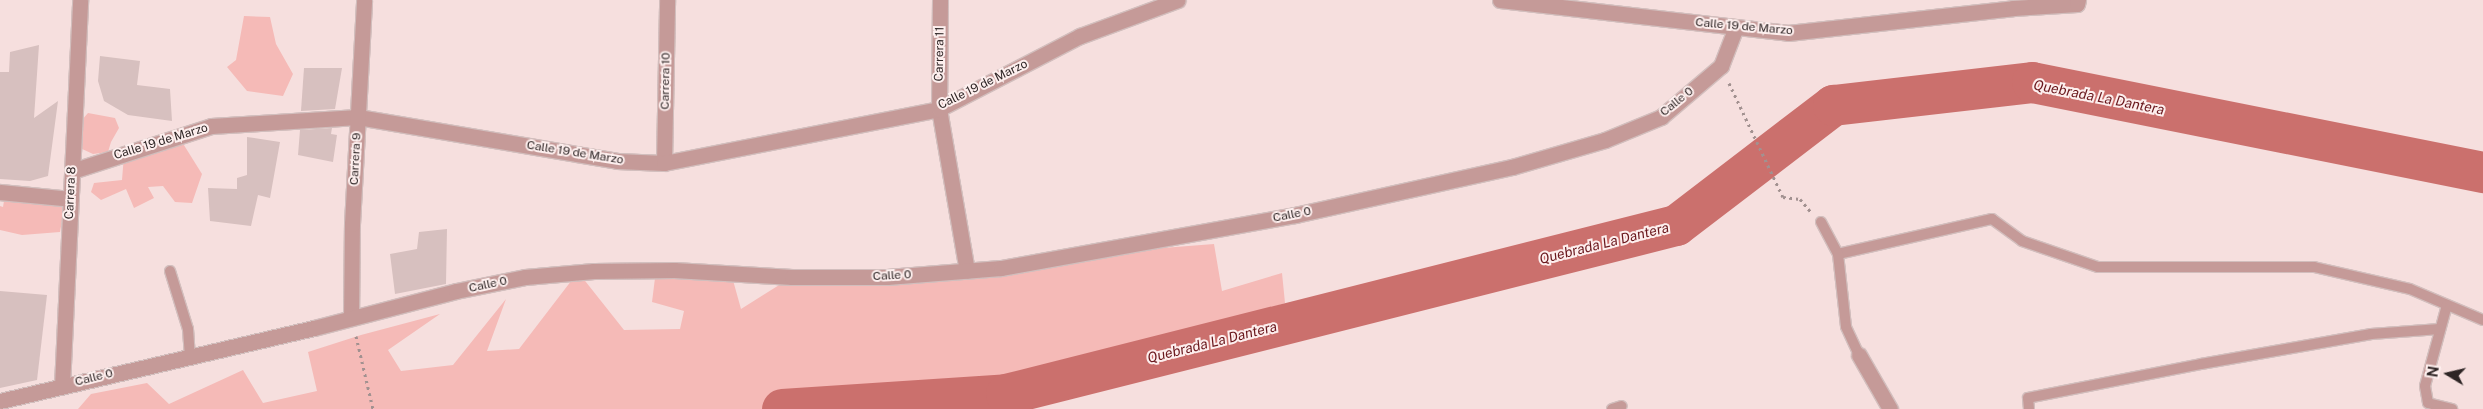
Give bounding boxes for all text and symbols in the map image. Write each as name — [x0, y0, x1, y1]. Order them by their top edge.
street label: Calle 19 de Marzo — [1695, 16, 1793, 38]
street label: Carrera 11 — [932, 27, 948, 81]
street label: Carrera 10 — [658, 52, 674, 110]
street label: Calle 19 de Marzo — [936, 57, 1030, 113]
water label: Quebrada La Dantera — [2032, 76, 2166, 118]
street label: Calle 0 — [1657, 84, 1697, 120]
street label: Calle 19 de Marzo — [112, 121, 210, 163]
street label: Carrera 9 — [347, 132, 365, 186]
street label: Calle 19 de Marzo — [525, 138, 625, 168]
street label: Carrera 8 — [62, 166, 80, 220]
street label: Calle 0 — [1272, 204, 1312, 226]
water label: Quebrada La Dantera — [1537, 219, 1671, 267]
street label: Calle 0 — [872, 268, 912, 284]
street label: Calle 0 — [468, 274, 508, 296]
water label: Quebrada La Dantera — [1145, 318, 1279, 366]
north arrow — [2423, 349, 2473, 399]
text: N — [2424, 365, 2442, 378]
street label: Calle 0 — [74, 366, 114, 390]

